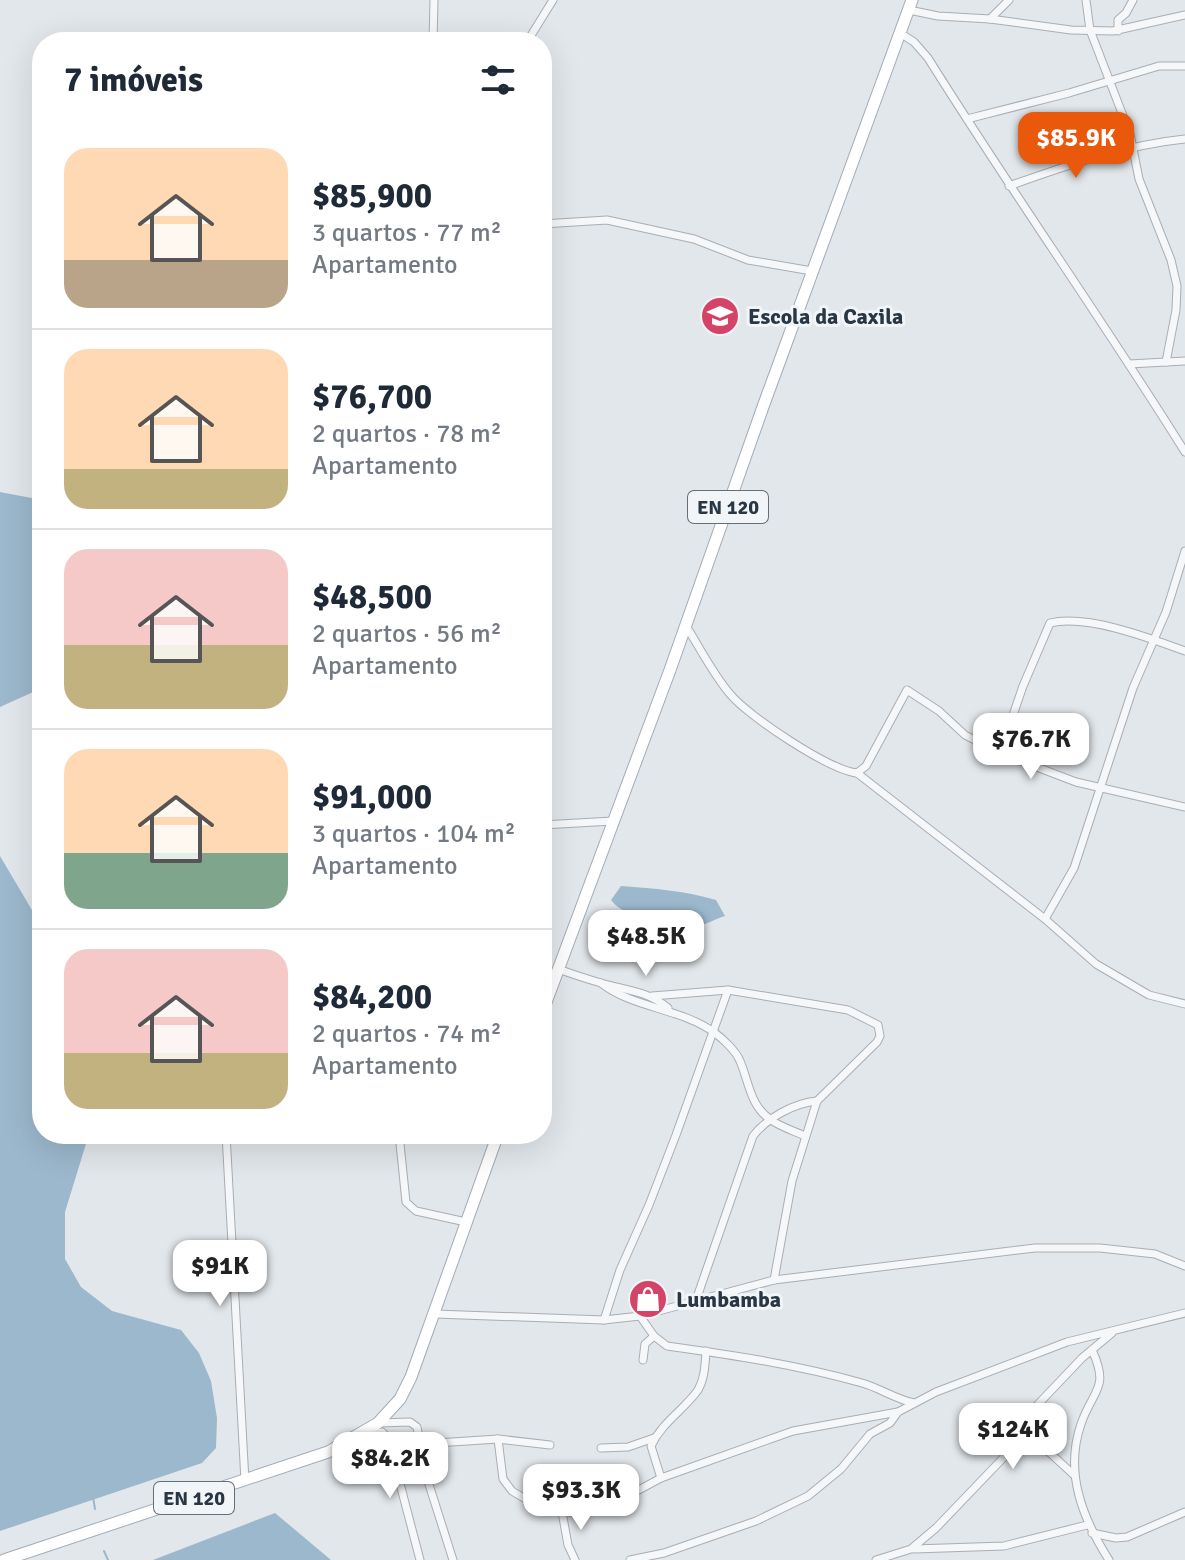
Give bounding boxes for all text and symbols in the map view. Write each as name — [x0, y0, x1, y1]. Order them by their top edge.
icon: filters — [476, 58, 520, 102]
text: 7 imóveis — [64, 59, 203, 101]
pin: $85.9K — [1011, 112, 1141, 180]
text: $85.9K — [1036, 122, 1116, 154]
text: $85,900 — [312, 175, 432, 217]
icon: home — [128, 180, 224, 276]
text: 3 quartos · 77 m² — [312, 217, 502, 249]
text: Apartamento — [312, 249, 458, 281]
school or university icon: Escola da Caxila — [699, 295, 741, 337]
place label: Escola da Caxila — [748, 303, 903, 330]
text: $76,700 — [312, 376, 432, 418]
icon: home — [128, 381, 224, 477]
text: 2 quartos · 78 m² — [312, 418, 502, 450]
text: Apartamento — [312, 450, 458, 482]
road number: EN 120 — [688, 491, 768, 523]
text: $48,500 — [312, 576, 432, 618]
icon: home — [128, 581, 224, 677]
text: 2 quartos · 56 m² — [312, 618, 502, 650]
text: Apartamento — [312, 650, 458, 682]
pin: $76.7K — [966, 713, 1096, 781]
text: $76.7K — [991, 723, 1071, 755]
text: $91,000 — [312, 776, 432, 818]
icon: home — [128, 781, 224, 877]
text: 3 quartos · 104 m² — [312, 818, 516, 850]
text: Apartamento — [312, 850, 458, 882]
pin: $48.5K — [581, 910, 711, 978]
text: $48.5K — [606, 920, 686, 952]
text: $84,200 — [312, 976, 432, 1018]
icon: home — [128, 981, 224, 1077]
text: 2 quartos · 74 m² — [312, 1018, 502, 1050]
text: Apartamento — [312, 1050, 458, 1082]
pin: $91K — [173, 1240, 267, 1308]
text: $91K — [191, 1250, 249, 1282]
shop icon: Lumbamba — [627, 1278, 669, 1320]
place label: Lumbamba — [676, 1286, 781, 1313]
pin: $124K — [957, 1403, 1069, 1471]
text: $124K — [977, 1413, 1049, 1445]
pin: $84.2K — [325, 1432, 455, 1500]
text: $84.2K — [350, 1442, 430, 1474]
pin: $93.3K — [516, 1464, 646, 1532]
text: $93.3K — [541, 1474, 621, 1506]
road number: EN 120 — [154, 1482, 234, 1514]

